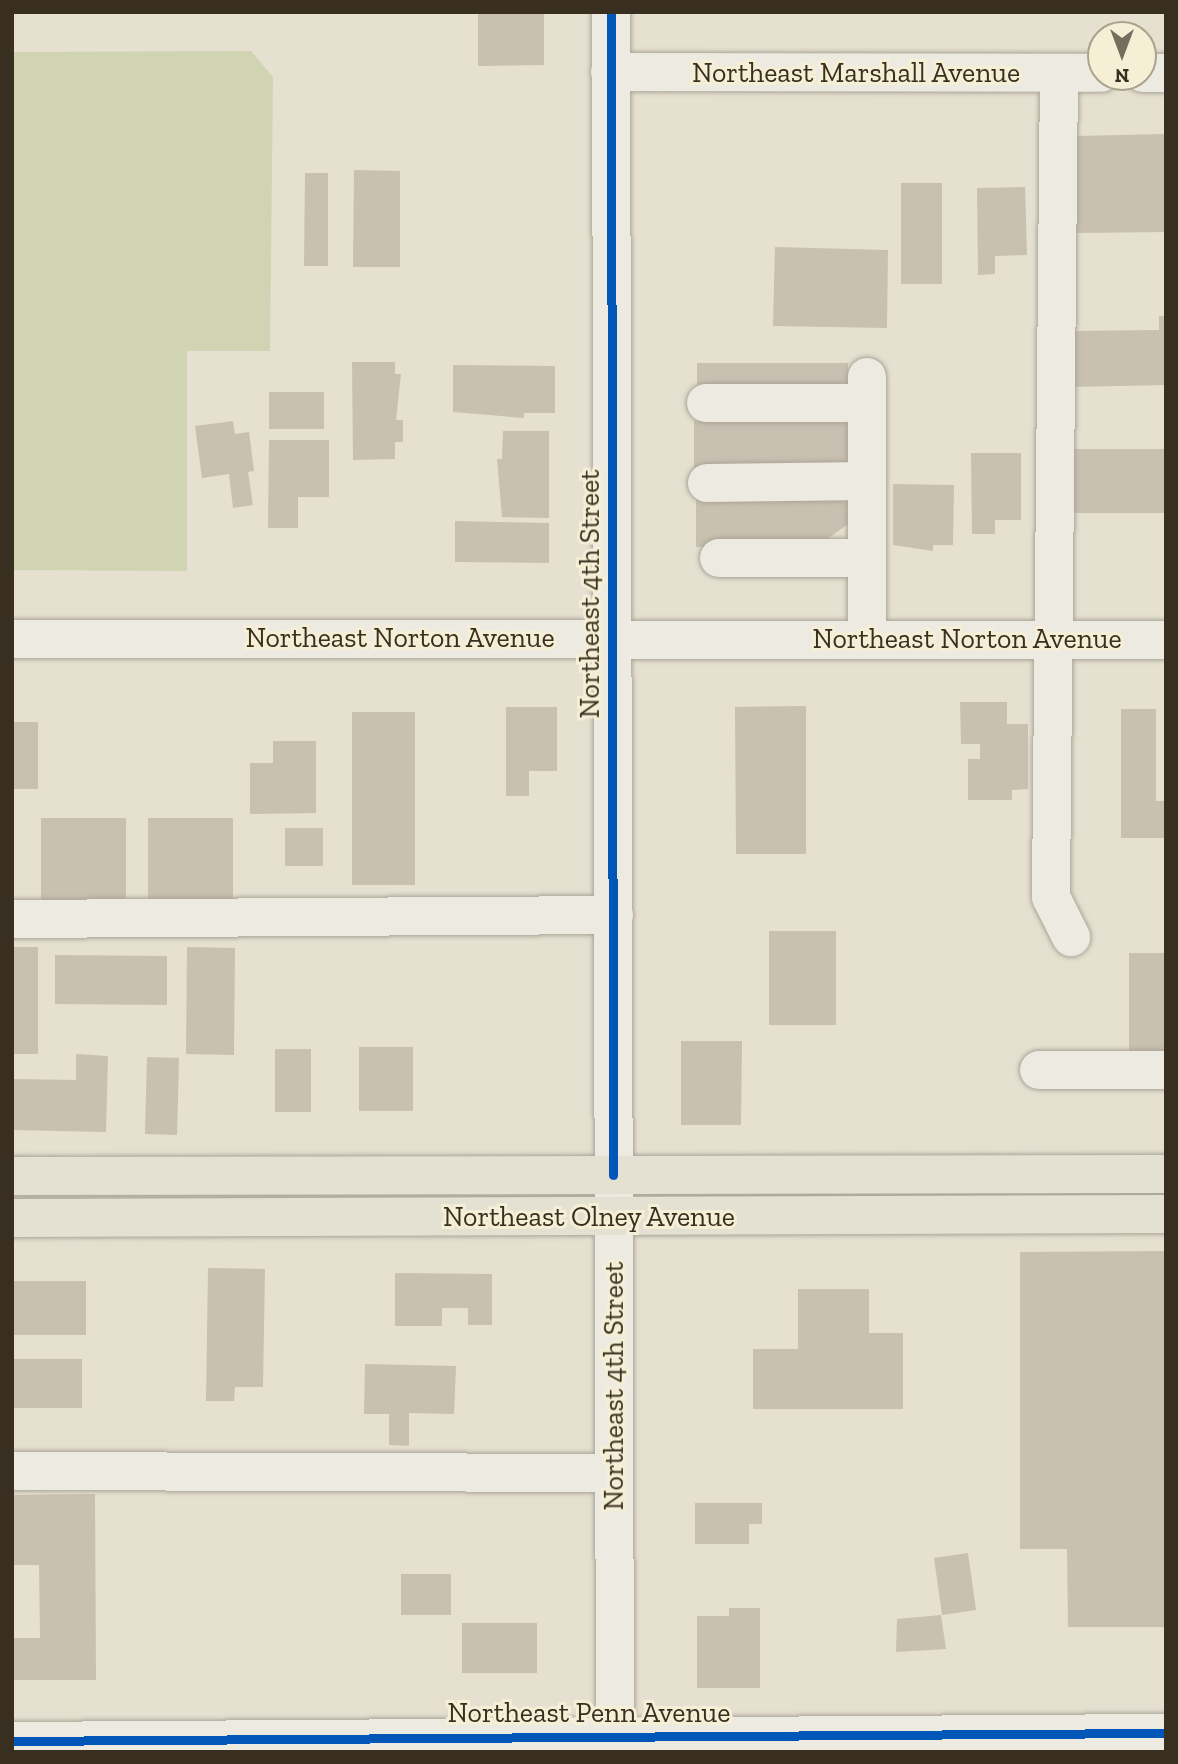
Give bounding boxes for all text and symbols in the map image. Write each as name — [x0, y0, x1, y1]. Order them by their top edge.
north arrow — [1087, 21, 1157, 91]
street label: Northeast Marshall Avenue — [691, 56, 1021, 90]
text: N — [1115, 64, 1129, 87]
street label: Northeast 4th Street — [573, 469, 607, 719]
street label: Northeast Norton Avenue — [245, 621, 555, 655]
street label: Northeast Norton Avenue — [812, 622, 1122, 656]
street label: Northeast Olney Avenue — [442, 1200, 736, 1234]
street label: Northeast 4th Street — [597, 1261, 631, 1511]
street label: Northeast Penn Avenue — [447, 1696, 731, 1730]

